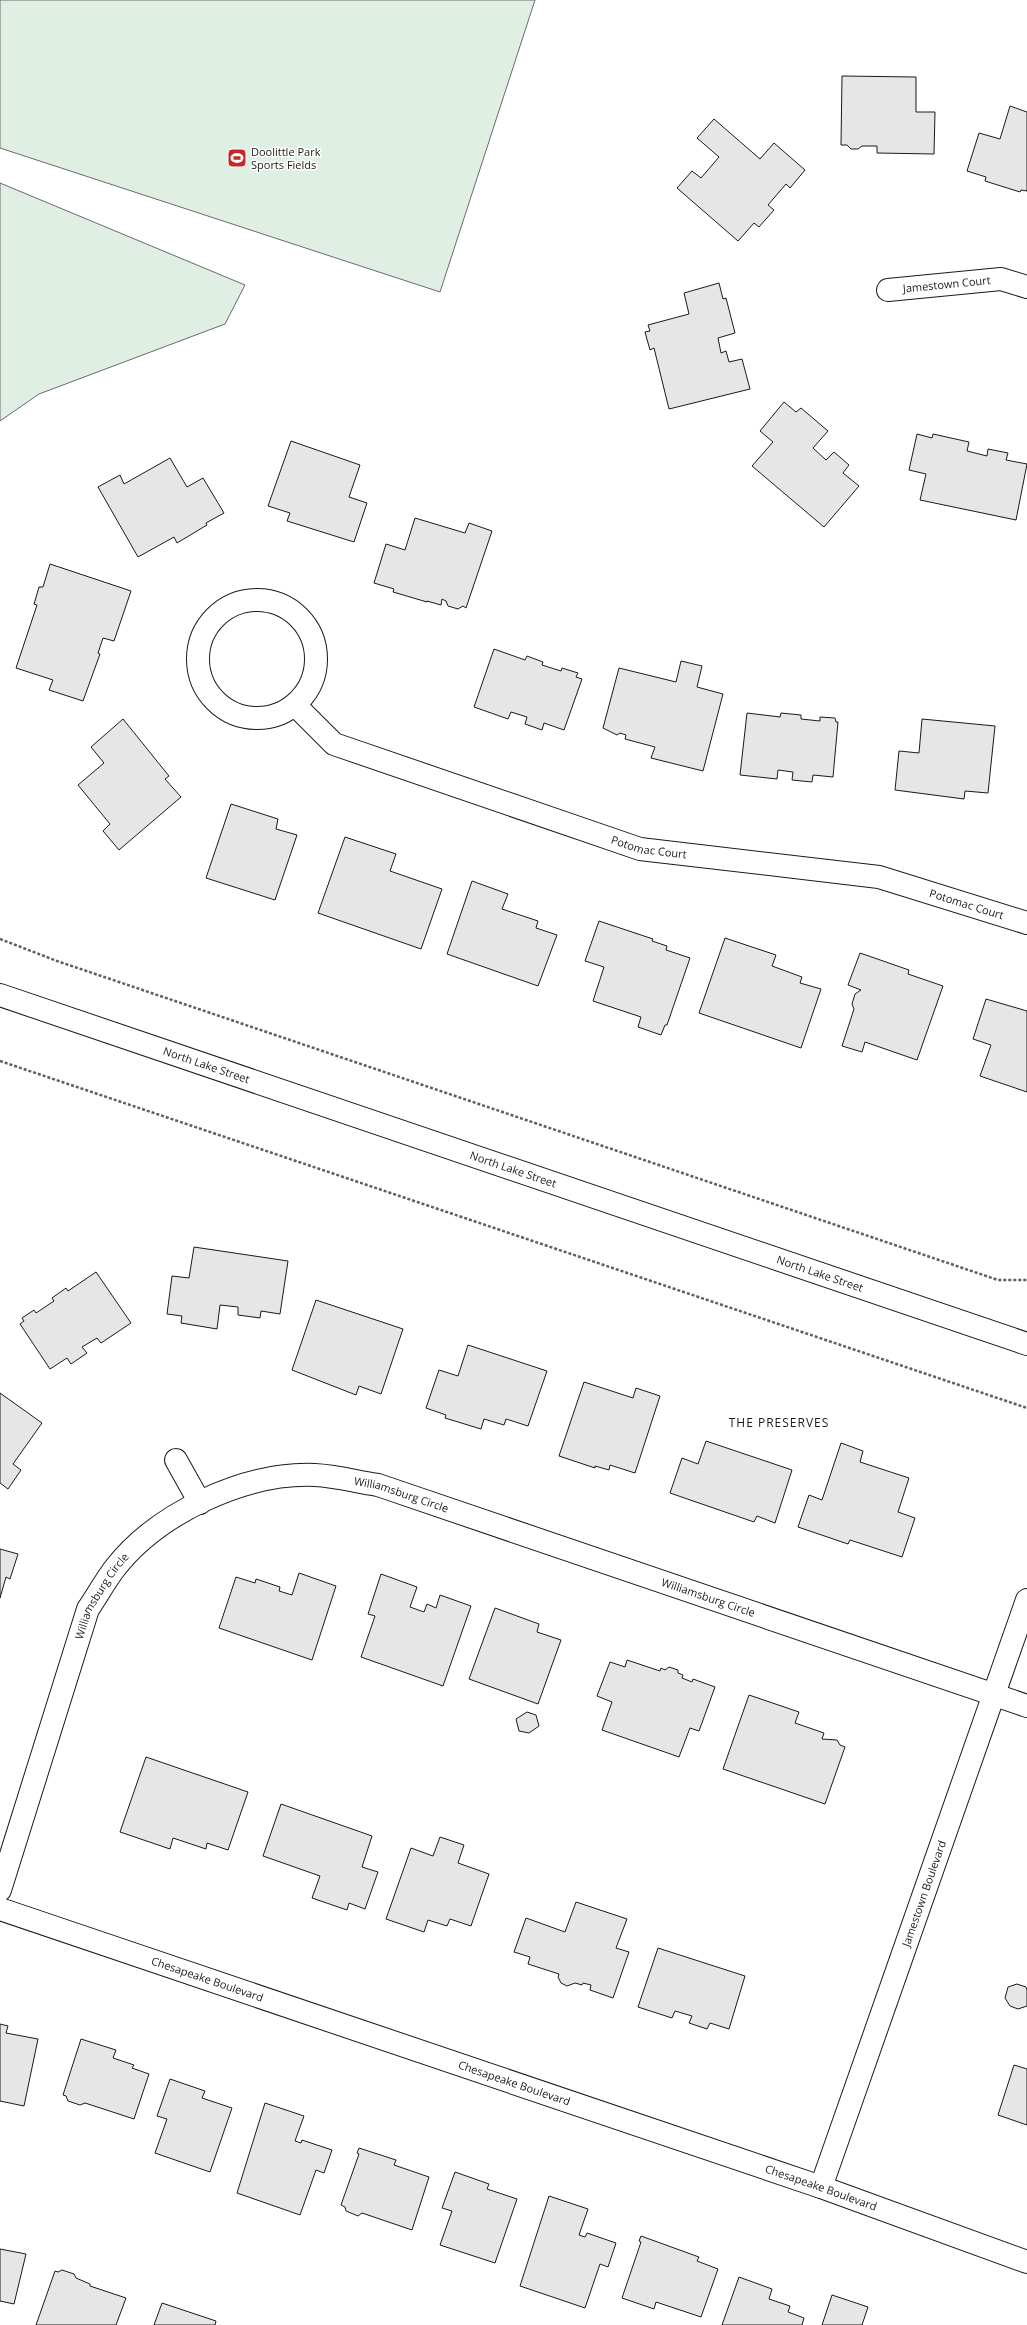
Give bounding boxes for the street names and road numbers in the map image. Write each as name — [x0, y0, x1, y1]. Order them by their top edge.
street label: Jamestown Court — [901, 272, 991, 296]
street label: Potomac Court — [609, 832, 688, 861]
street label: Potomac Court — [928, 885, 1006, 922]
street label: North Lake Street — [161, 1043, 252, 1086]
street label: North Lake Street — [468, 1147, 559, 1191]
street label: North Lake Street — [775, 1252, 865, 1295]
street label: Williamsburg Circle — [353, 1473, 451, 1515]
street label: Williamsburg Circle — [71, 1549, 132, 1641]
street label: Williamsburg Circle — [660, 1574, 757, 1620]
street label: Jamestown Boulevard — [898, 1838, 949, 1950]
street label: Chesapeake Boulevard — [150, 1953, 266, 2005]
street label: Chesapeake Boulevard — [456, 2057, 572, 2109]
street label: Chesapeake Boulevard — [763, 2161, 879, 2214]

